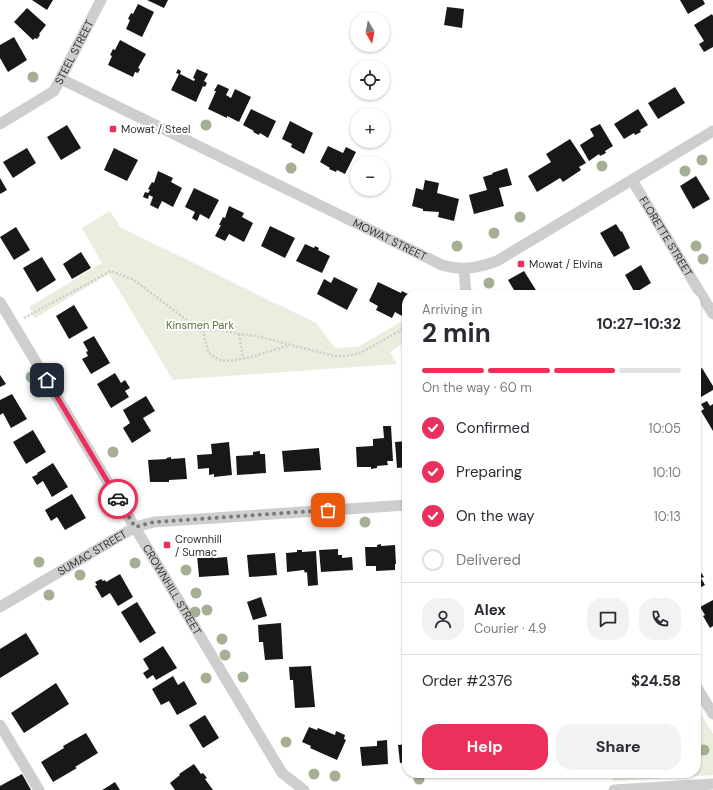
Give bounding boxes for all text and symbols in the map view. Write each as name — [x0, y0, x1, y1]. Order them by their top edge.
north arrow — [350, 12, 390, 52]
map controls — [350, 12, 390, 196]
street label: STEEL STREET — [52, 17, 97, 87]
button: locate — [350, 60, 390, 100]
button: + — [350, 108, 390, 148]
place label: Mowat / Steel — [121, 122, 191, 136]
marker: Mowat / Steel — [108, 124, 118, 134]
button: − — [350, 156, 390, 196]
street label: FLORETTE STREET — [637, 194, 696, 279]
street label: MOWAT STREET — [351, 216, 429, 264]
place label: Mowat / Elvina — [529, 257, 602, 271]
marker: Mowat / Elvina — [516, 259, 526, 269]
text: Arriving in — [422, 301, 482, 318]
text: 10:27–10:32 — [597, 314, 681, 334]
text: 2 min — [422, 316, 491, 350]
park label: Kinsmen Park — [166, 318, 234, 332]
pin — [30, 363, 64, 397]
icon: home — [36, 369, 58, 391]
text: On the way · 60 m — [422, 379, 532, 396]
icon: check — [422, 417, 444, 439]
text: Confirmed — [456, 418, 530, 438]
text: 10:05 — [649, 420, 681, 437]
icon: check — [422, 461, 444, 483]
text: Preparing — [456, 462, 522, 482]
text: 10:10 — [652, 464, 681, 481]
courier — [98, 479, 138, 519]
icon: car — [107, 488, 129, 510]
pin — [311, 493, 345, 527]
icon: bag — [317, 499, 339, 521]
icon: check — [422, 505, 444, 527]
text: On the way — [456, 506, 535, 526]
text: 10:13 — [654, 508, 681, 525]
street label: SUMAC STREET — [55, 527, 129, 578]
place label: Crownhill / Sumac — [175, 532, 222, 559]
marker: Crownhill / Sumac — [162, 540, 172, 550]
street label: CROWNHILL STREET — [140, 542, 205, 637]
text: Delivered — [456, 550, 521, 570]
button: person — [422, 598, 464, 640]
button: chat — [587, 598, 629, 640]
button: phone — [639, 598, 681, 640]
text: Alex — [474, 600, 506, 620]
text: Courier · 4.9 — [474, 620, 546, 637]
text: Order #2376 — [422, 671, 513, 691]
text: $24.58 — [631, 671, 681, 691]
button: Help — [422, 724, 548, 770]
button: Share — [556, 724, 681, 770]

